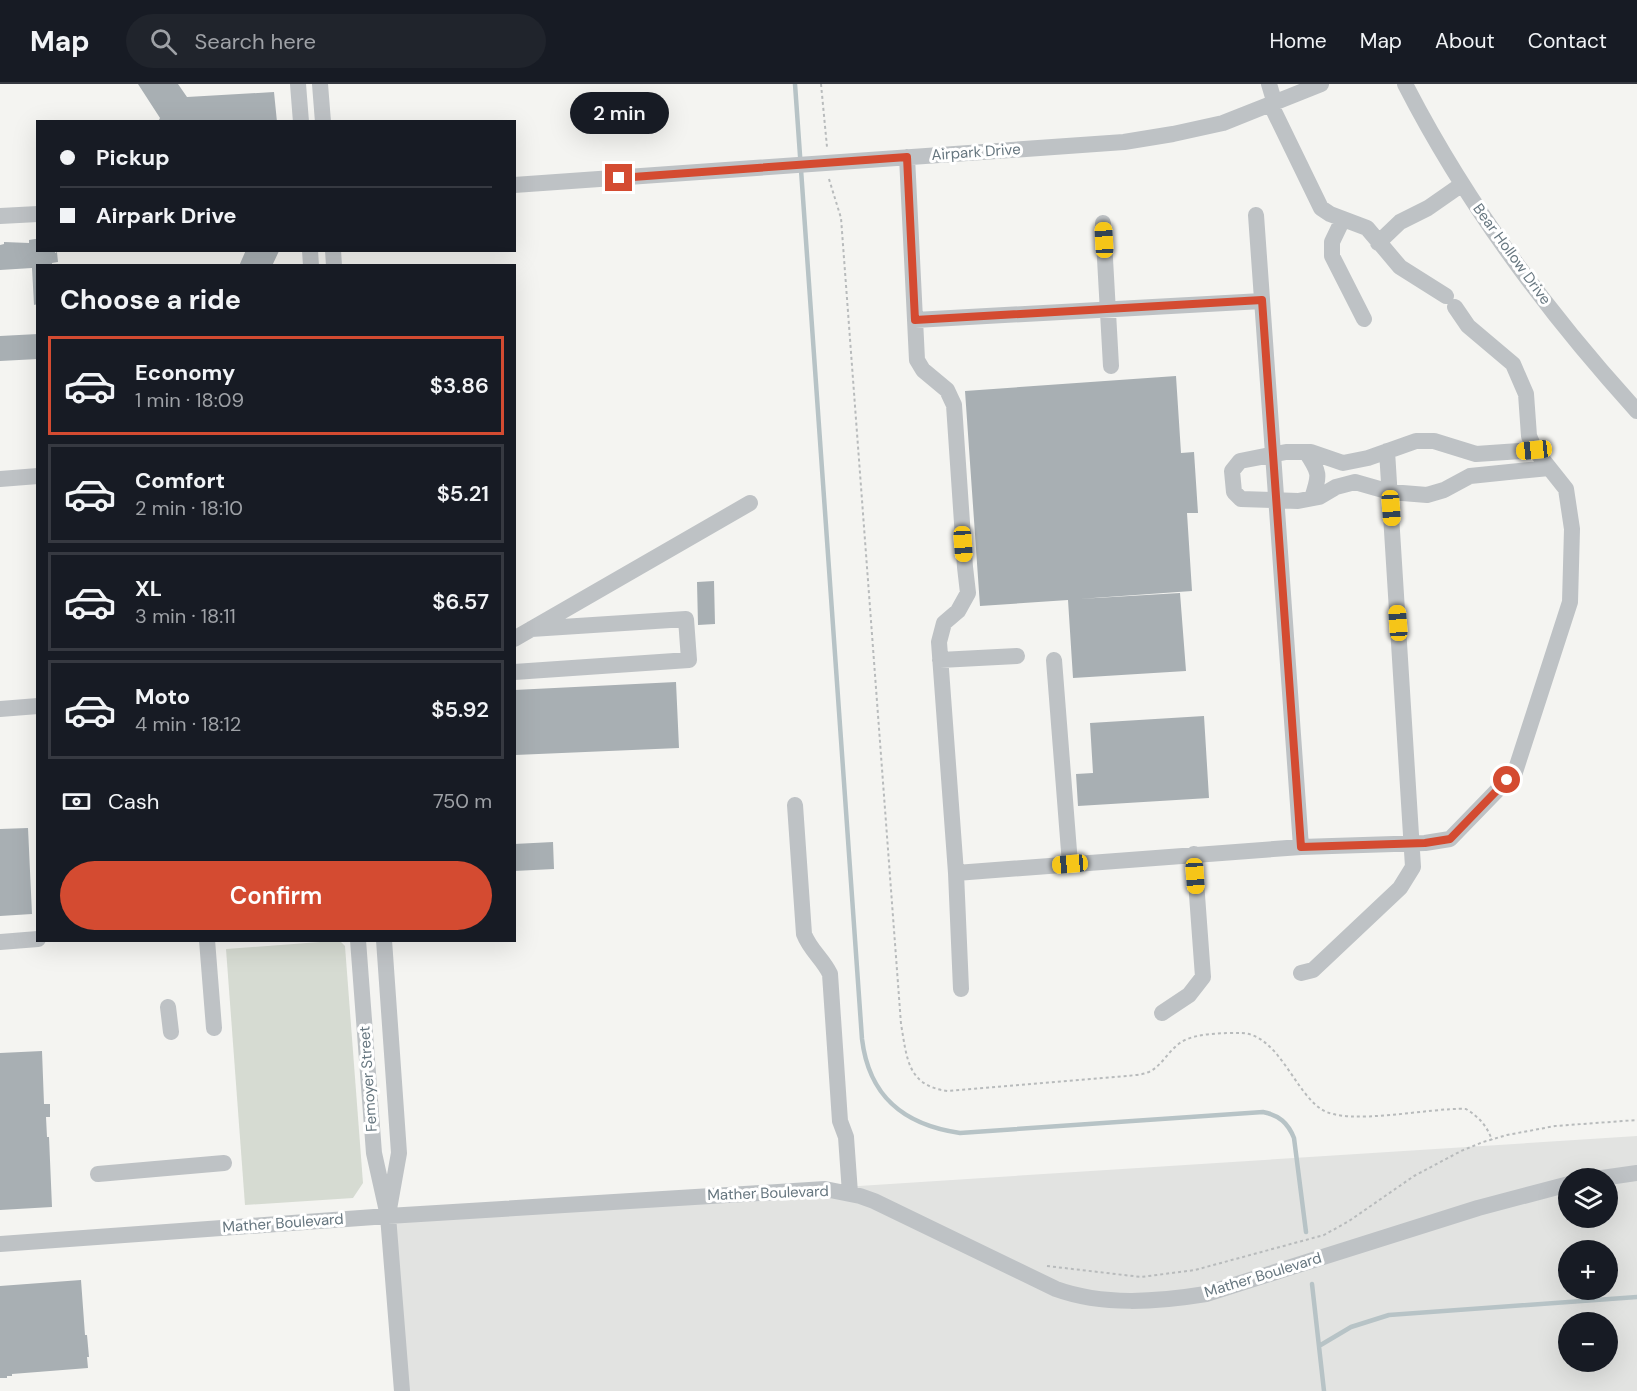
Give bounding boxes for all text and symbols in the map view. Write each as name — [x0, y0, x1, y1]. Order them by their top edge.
search box — [126, 14, 546, 68]
text: Map — [30, 23, 90, 60]
icon: search — [147, 25, 180, 58]
text: Search here — [195, 27, 316, 56]
text: Home — [1269, 27, 1327, 55]
text: Map — [1360, 27, 1402, 55]
text: About — [1435, 27, 1495, 55]
text: Contact — [1528, 27, 1607, 55]
callout: 2 min — [570, 91, 668, 133]
text: 2 min — [593, 100, 646, 126]
street label: Airpark Drive — [931, 139, 1021, 165]
text: Pickup — [96, 143, 170, 172]
route end — [605, 164, 632, 191]
street label: Bear Hollow Drive — [1468, 199, 1556, 309]
text: Airpark Drive — [96, 201, 237, 230]
car — [1094, 222, 1114, 258]
text: Choose a ride — [60, 282, 241, 317]
text: Economy — [135, 358, 235, 387]
icon: car — [63, 359, 117, 413]
text: $3.86 — [430, 371, 489, 400]
text: 1 min · 18:09 — [135, 387, 244, 413]
car — [1515, 439, 1553, 461]
text: Comfort — [135, 466, 225, 495]
icon: car — [63, 467, 117, 521]
text: $5.21 — [437, 479, 489, 508]
car — [1381, 489, 1401, 527]
text: 2 min · 18:10 — [135, 495, 243, 521]
car — [953, 525, 973, 563]
text: XL — [135, 574, 162, 603]
icon: car — [63, 575, 117, 629]
text: $6.57 — [432, 587, 489, 616]
text: 3 min · 18:11 — [135, 603, 236, 629]
car — [1388, 604, 1408, 642]
text: Moto — [135, 682, 190, 711]
icon: car — [63, 683, 117, 737]
text: $5.92 — [431, 695, 489, 724]
text: 4 min · 18:12 — [135, 711, 241, 737]
route start — [1493, 766, 1520, 793]
icon: cash — [60, 785, 93, 818]
text: Cash — [108, 787, 159, 816]
text: 750 m — [433, 788, 492, 814]
car — [1051, 853, 1089, 875]
car — [1185, 857, 1205, 895]
button: Confirm — [60, 861, 492, 930]
street label: Femoyer Street — [354, 1025, 382, 1133]
map controls — [1558, 1168, 1618, 1372]
button: layers — [1558, 1168, 1618, 1228]
street label: Mather Boulevard — [707, 1181, 829, 1205]
street label: Mather Boulevard — [222, 1209, 344, 1237]
button: + — [1558, 1240, 1618, 1300]
street label: Mather Boulevard — [1202, 1248, 1324, 1302]
button: − — [1558, 1312, 1618, 1372]

